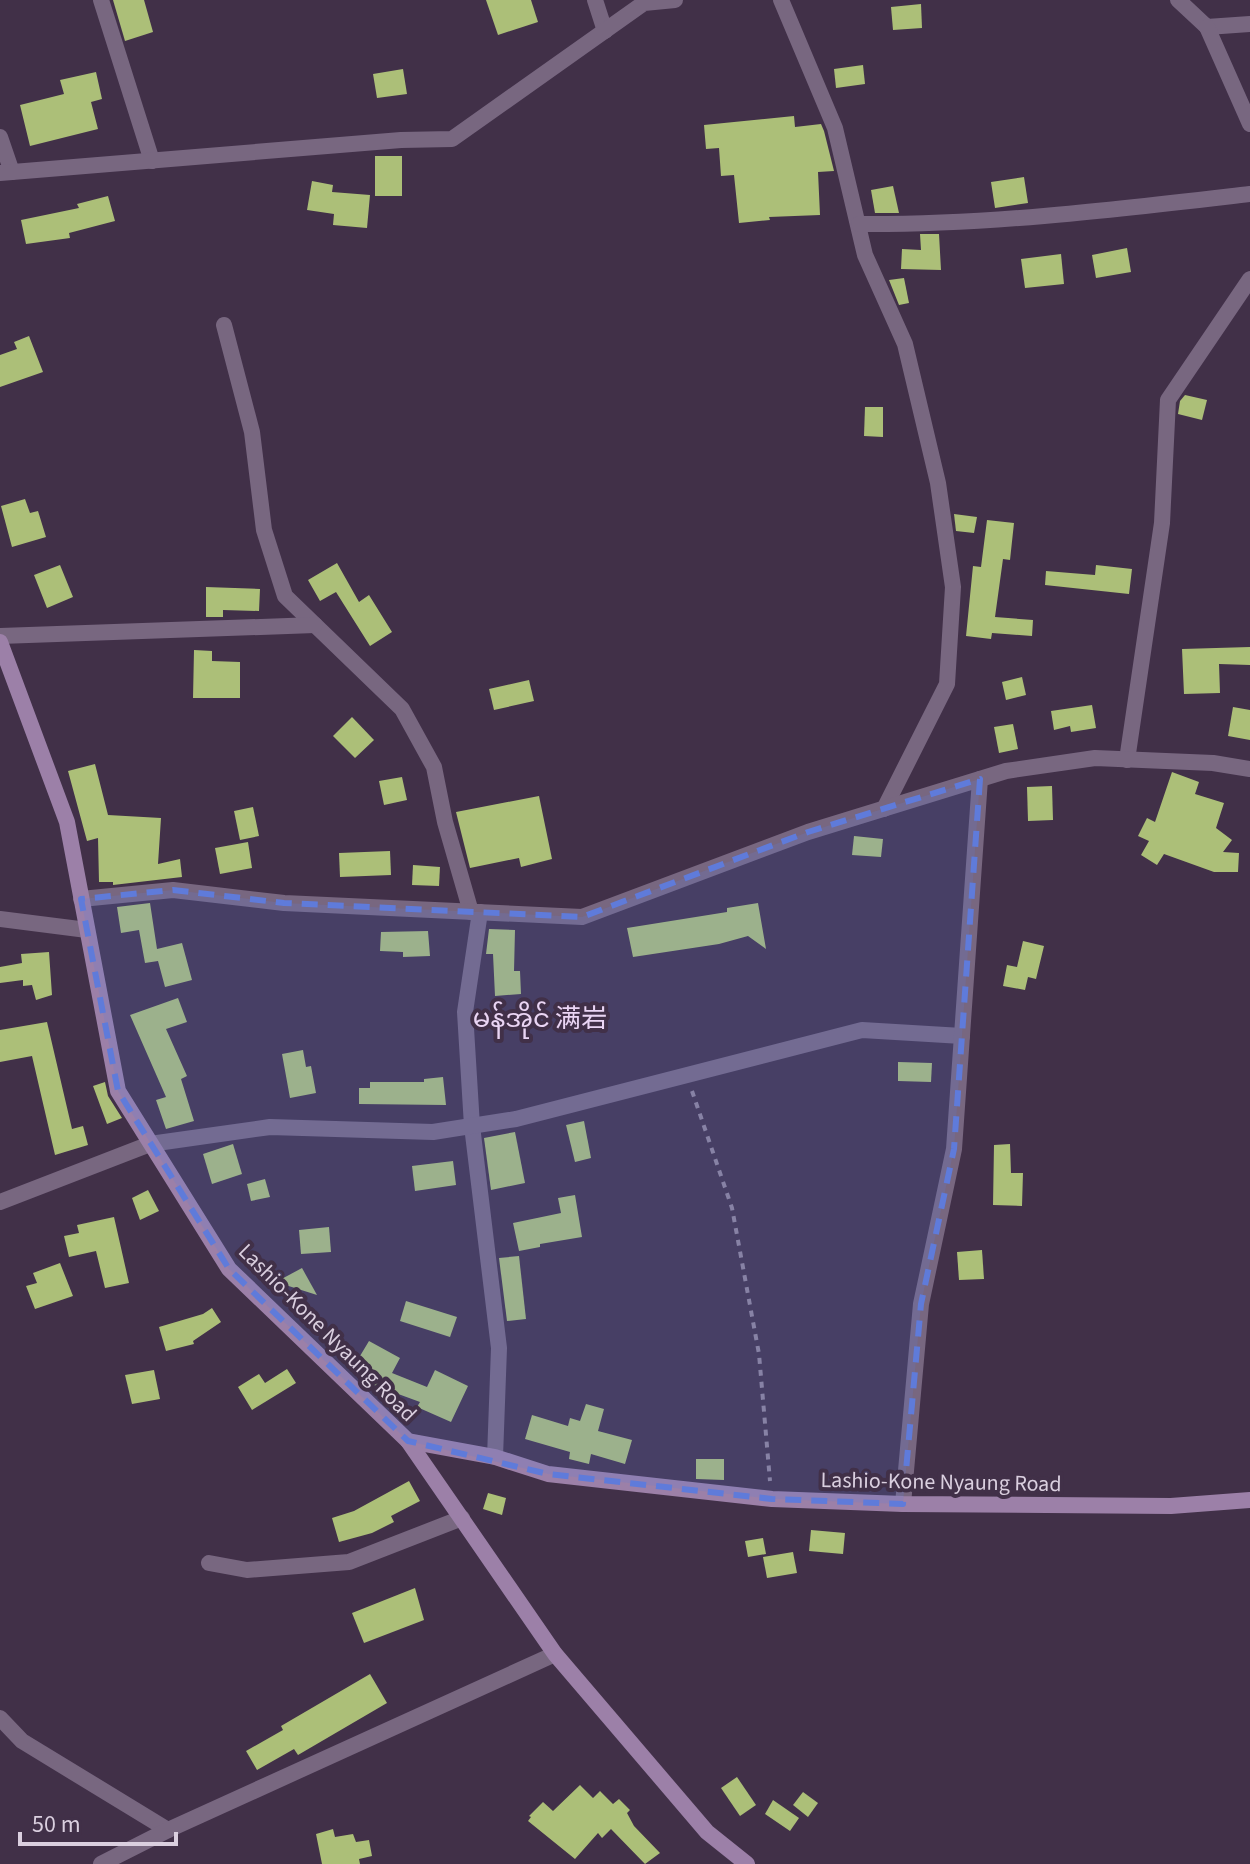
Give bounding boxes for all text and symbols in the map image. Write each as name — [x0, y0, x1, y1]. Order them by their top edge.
district label: မန်အိုင် 满岩 — [473, 1000, 607, 1039]
street label: Lashio-Kone Nyaung Road — [231, 1236, 424, 1429]
street label: Lashio-Kone Nyaung Road — [820, 1464, 1062, 1500]
scale bar — [20, 1796, 176, 1846]
text: 50 m — [32, 1807, 81, 1842]

